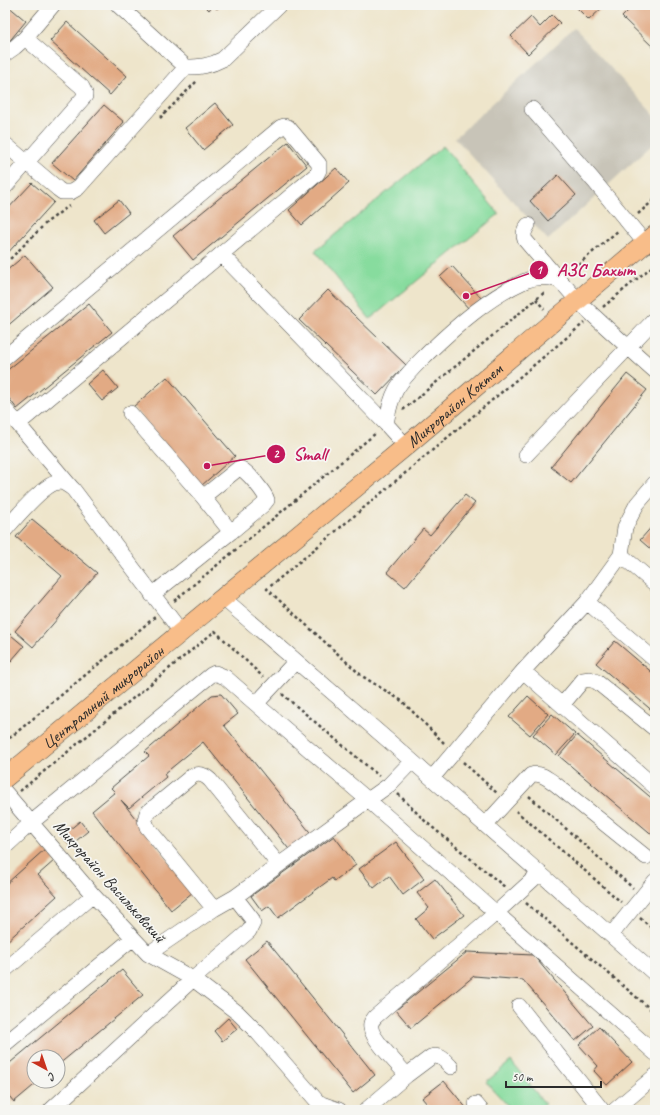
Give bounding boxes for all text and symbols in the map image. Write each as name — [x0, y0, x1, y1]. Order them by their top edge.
callout: АЗС Бахыт — [529, 255, 642, 285]
text: АЗС Бахыт — [557, 259, 636, 281]
text: 1 — [536, 262, 543, 278]
street label: Микрорайон Коктем — [402, 358, 508, 452]
callout: Small — [266, 439, 335, 469]
text: Small — [293, 443, 331, 465]
text: 2 — [273, 446, 280, 462]
street label: Центральный микрорайон — [38, 640, 169, 754]
street label: Микрорайон Васильковский — [49, 816, 171, 948]
north arrow — [26, 1049, 66, 1089]
scale bar — [506, 1063, 601, 1089]
text: 50 m — [512, 1069, 534, 1085]
text: С — [45, 1070, 59, 1085]

